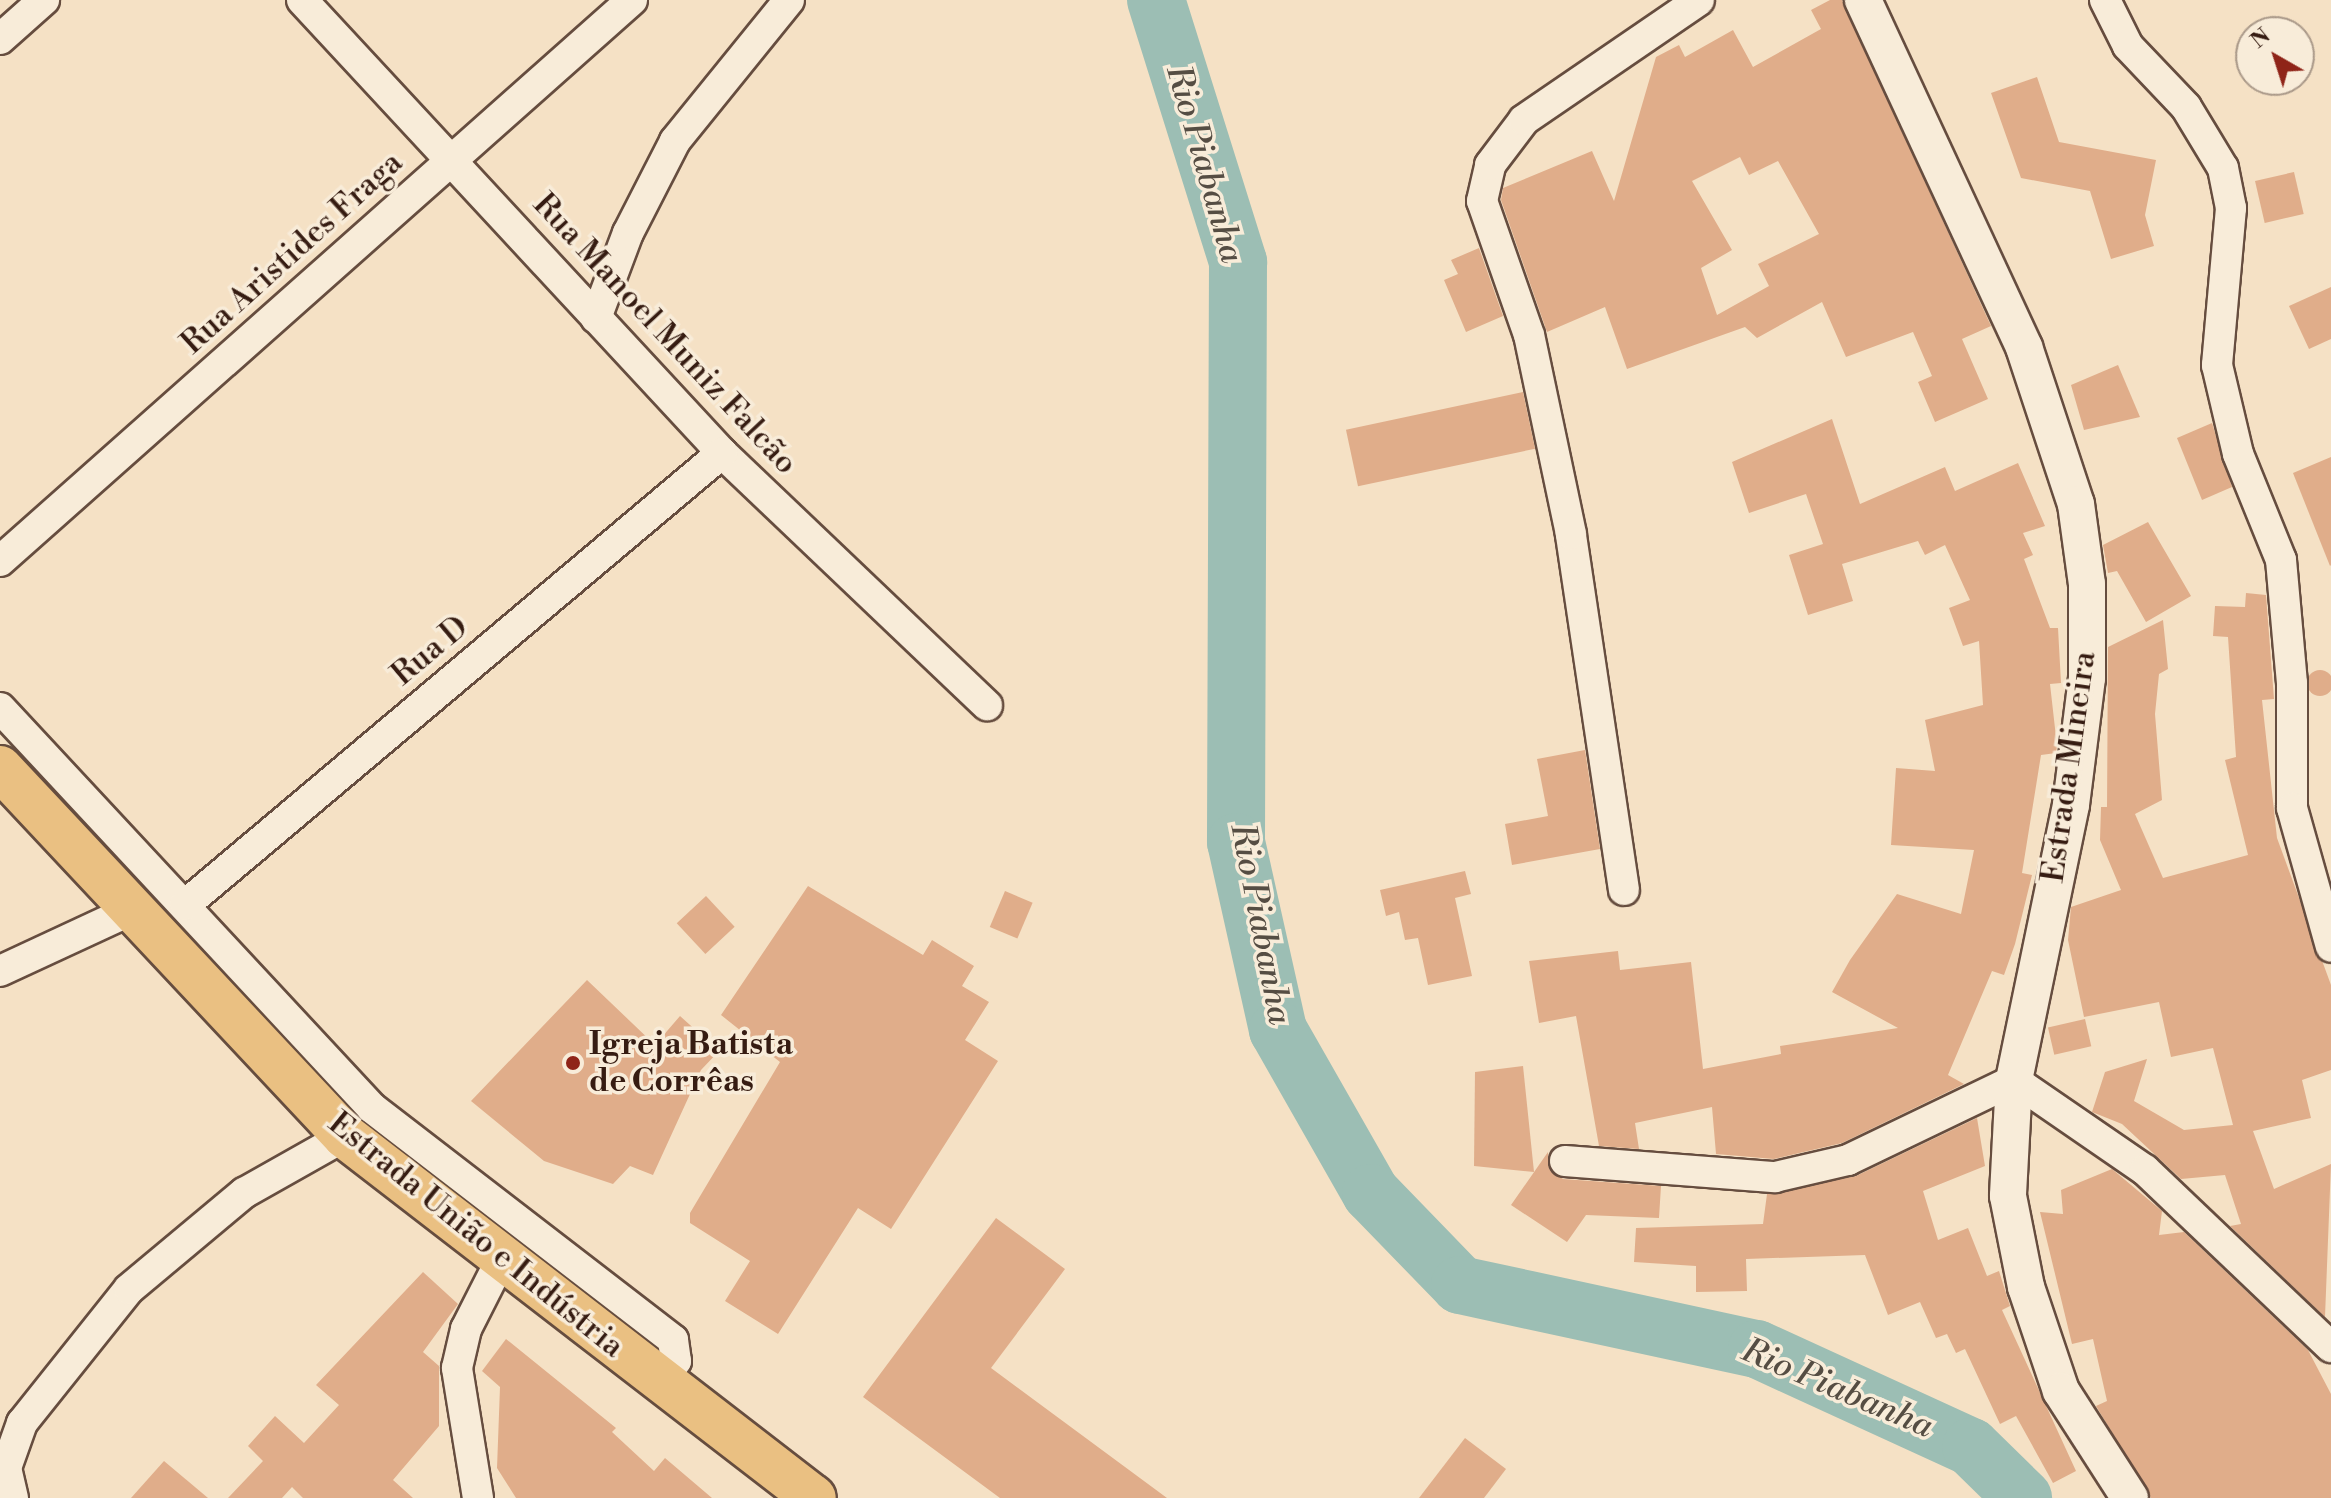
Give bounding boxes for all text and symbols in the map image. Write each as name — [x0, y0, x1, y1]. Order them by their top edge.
north arrow — [2235, 16, 2315, 96]
text: N — [2246, 23, 2276, 54]
water label: Rio Piabanha — [1156, 60, 1252, 268]
street label: Rua Aristides Fraga — [173, 144, 411, 362]
street label: Rua Manoel Muniz Falcão — [525, 186, 805, 482]
street label: Rua D — [384, 608, 476, 694]
street label: Estrada Mineira — [2034, 649, 2104, 885]
water label: Rio Piabanha — [1221, 820, 1299, 1028]
place label: Igreja Batista de Corrêas — [589, 1026, 793, 1101]
marker: Igreja Batista de Corrêas — [564, 1054, 582, 1072]
street label: Estrada União e Indústria — [321, 1104, 631, 1366]
water label: Rio Piabanha — [1735, 1330, 1939, 1448]

